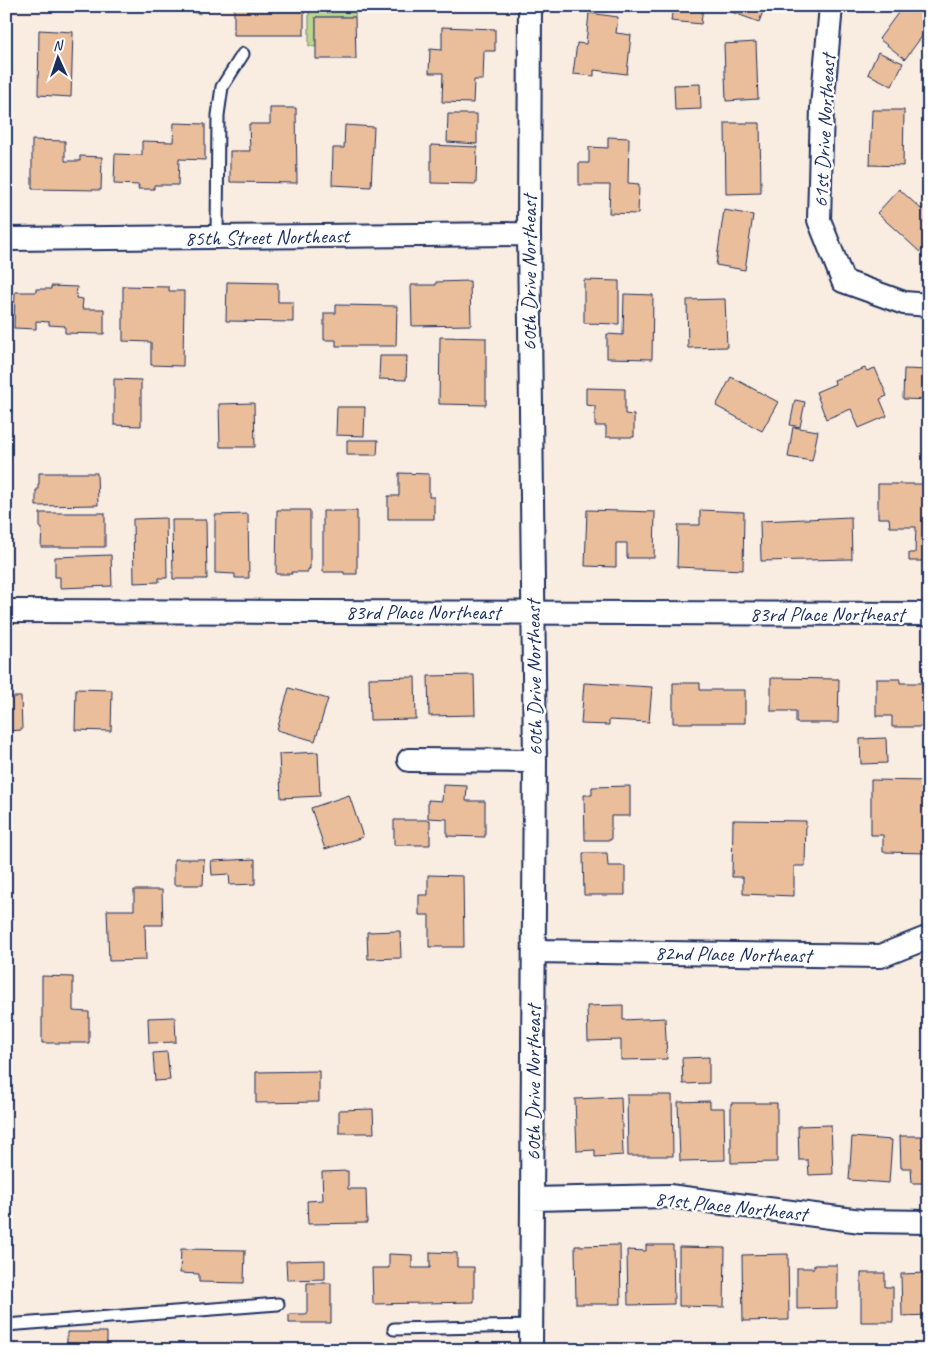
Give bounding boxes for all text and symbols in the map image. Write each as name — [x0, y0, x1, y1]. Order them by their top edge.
north arrow — [32, 32, 82, 82]
text: N — [53, 37, 64, 54]
street label: 61st Drive Northeast — [807, 51, 841, 208]
street label: 60th Drive Northeast — [516, 192, 542, 351]
street label: 85th Street Northeast — [185, 223, 351, 251]
street label: 60th Drive Northeast — [520, 597, 548, 756]
street label: 83rd Place Northeast — [346, 599, 503, 625]
street label: 83rd Place Northeast — [750, 601, 907, 627]
street label: 82nd Place Northeast — [655, 940, 814, 968]
street label: 60th Drive Northeast — [520, 1002, 546, 1161]
street label: 81st Place Northeast — [654, 1185, 811, 1227]

